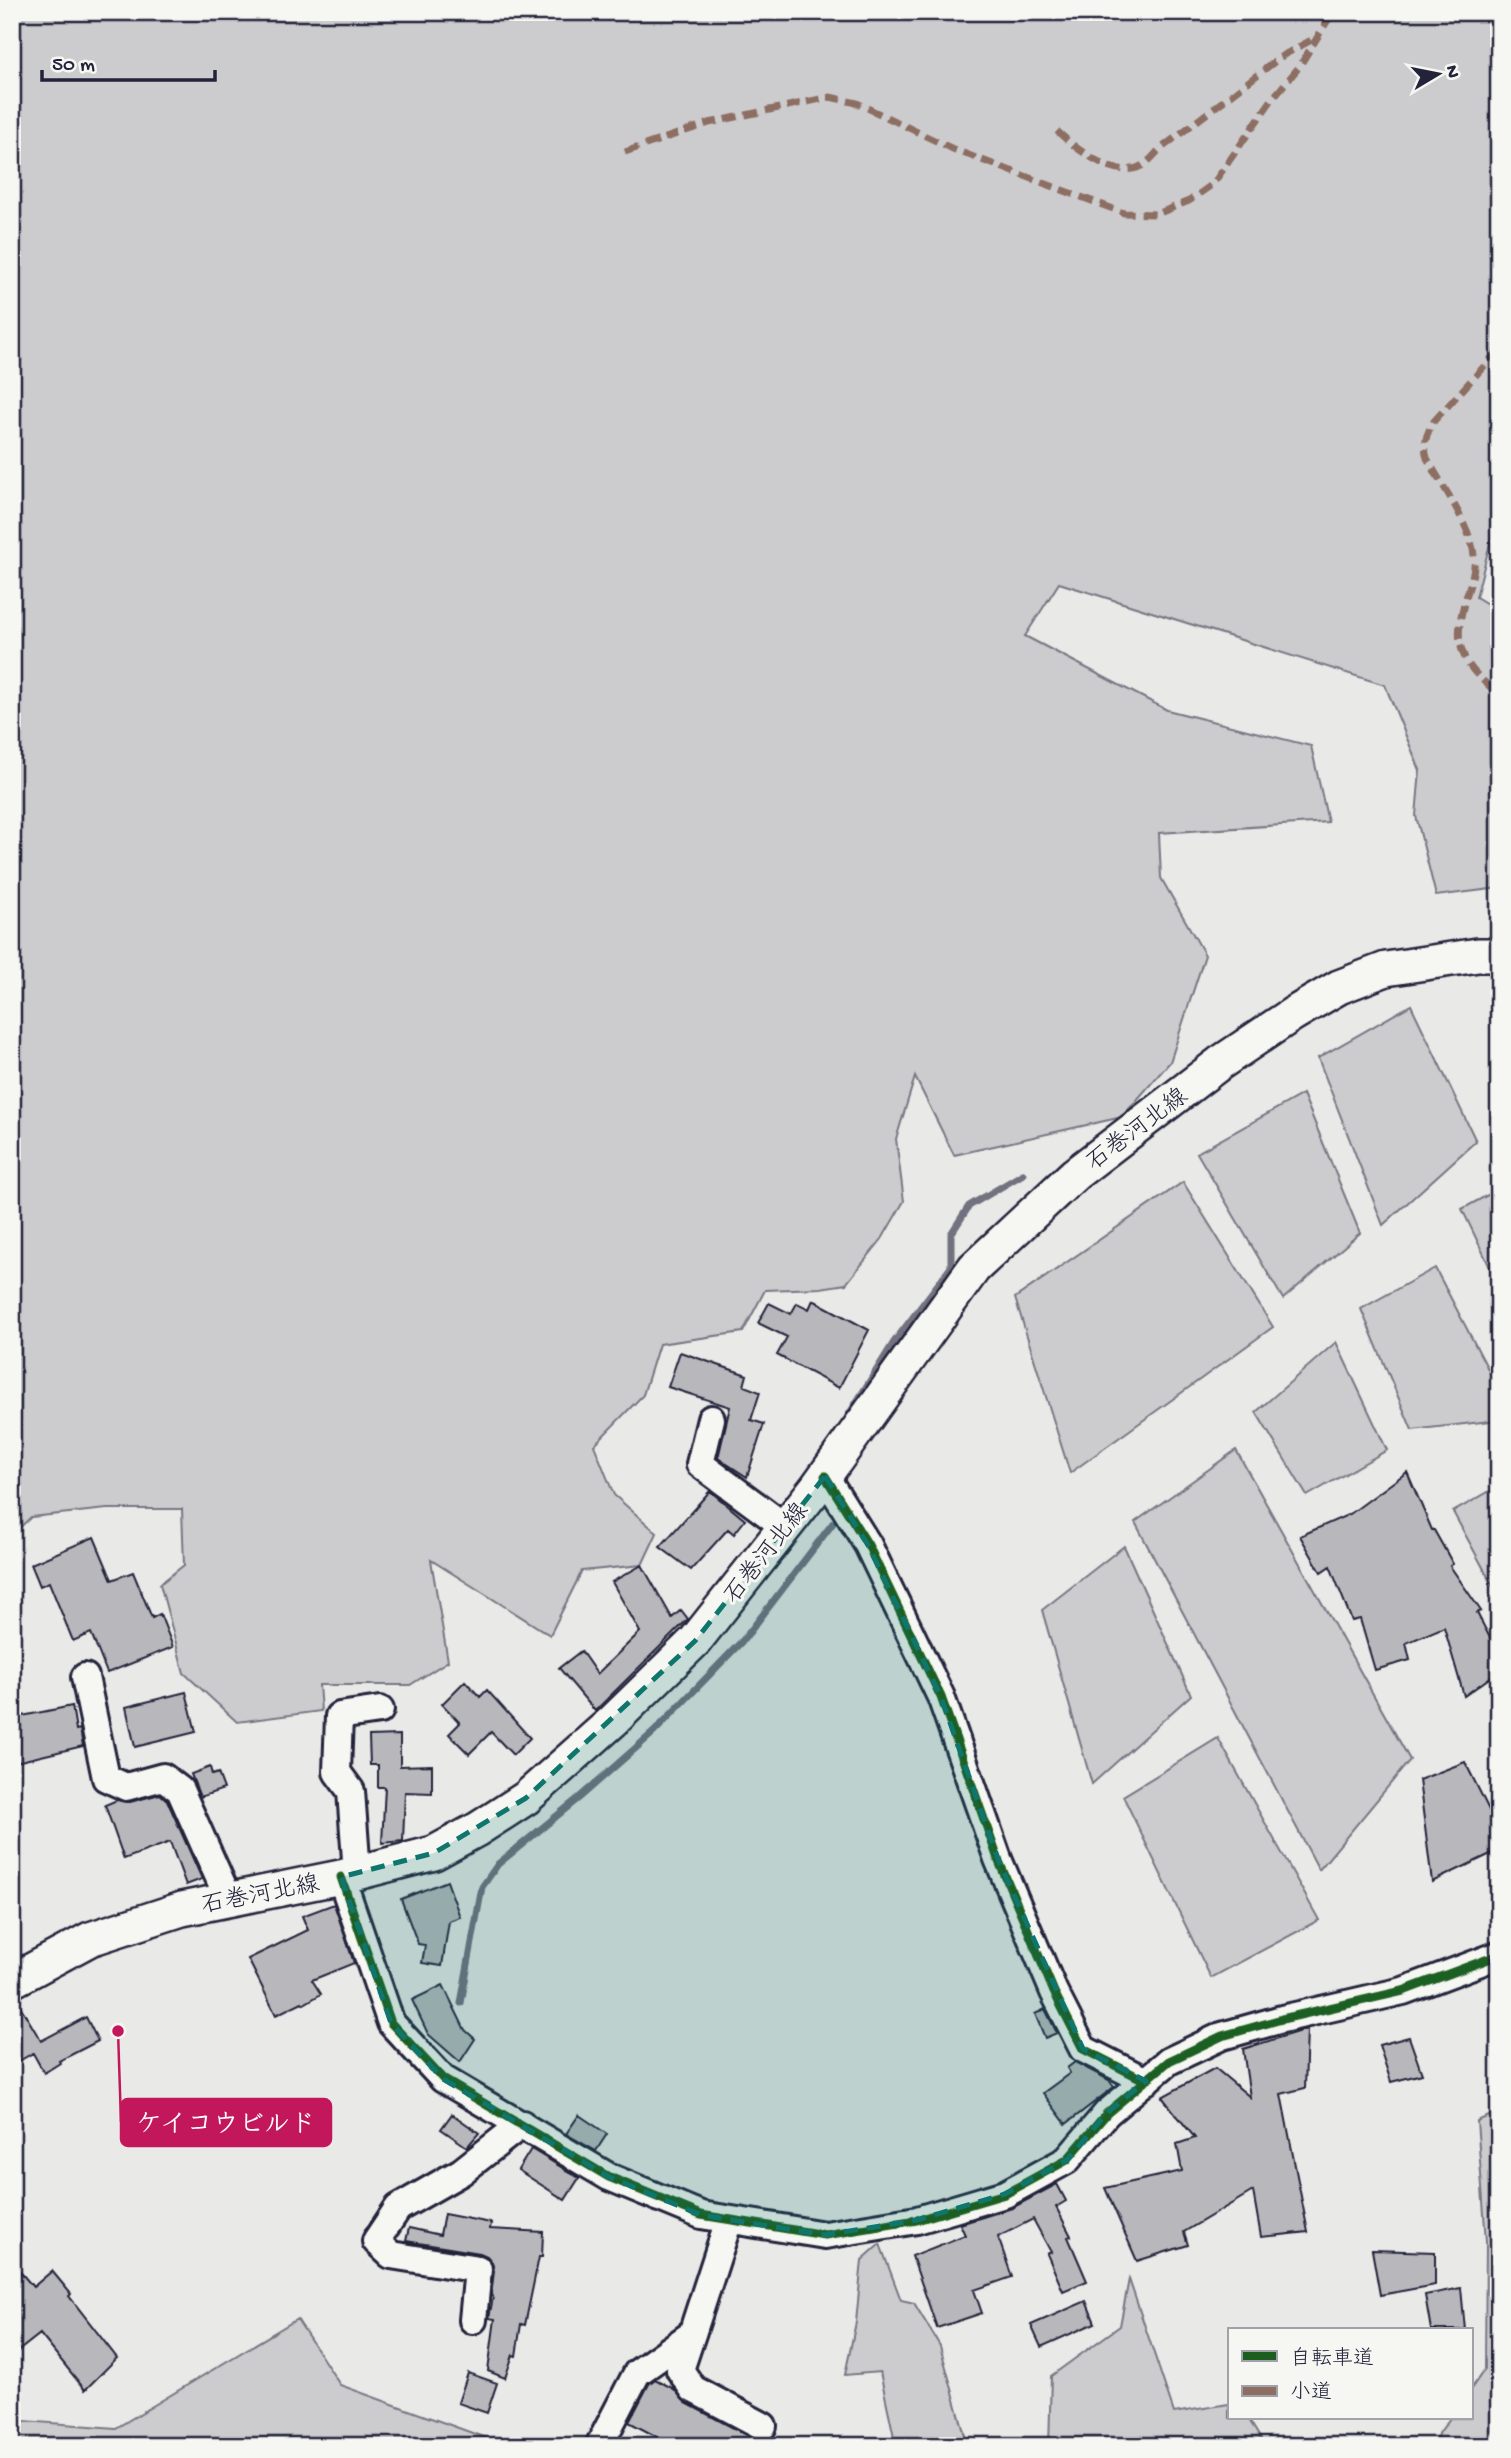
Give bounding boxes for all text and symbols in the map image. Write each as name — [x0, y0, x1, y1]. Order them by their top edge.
scale bar — [42, 38, 215, 82]
north arrow — [1402, 38, 1472, 108]
text: 50 m — [52, 54, 95, 79]
text: N — [1439, 64, 1464, 80]
street label: 石巻河北線 — [1081, 1082, 1195, 1178]
street label: 石巻河北線 — [719, 1497, 816, 1610]
street label: 石巻河北線 — [199, 1870, 322, 1922]
callout: ケイコウビルド — [121, 2099, 331, 2146]
text: ケイコウビルド — [136, 2111, 316, 2142]
legend — [1228, 2328, 1472, 2420]
text: 自転車道 — [1290, 2346, 1374, 2373]
text: 小道 — [1290, 2381, 1332, 2407]

